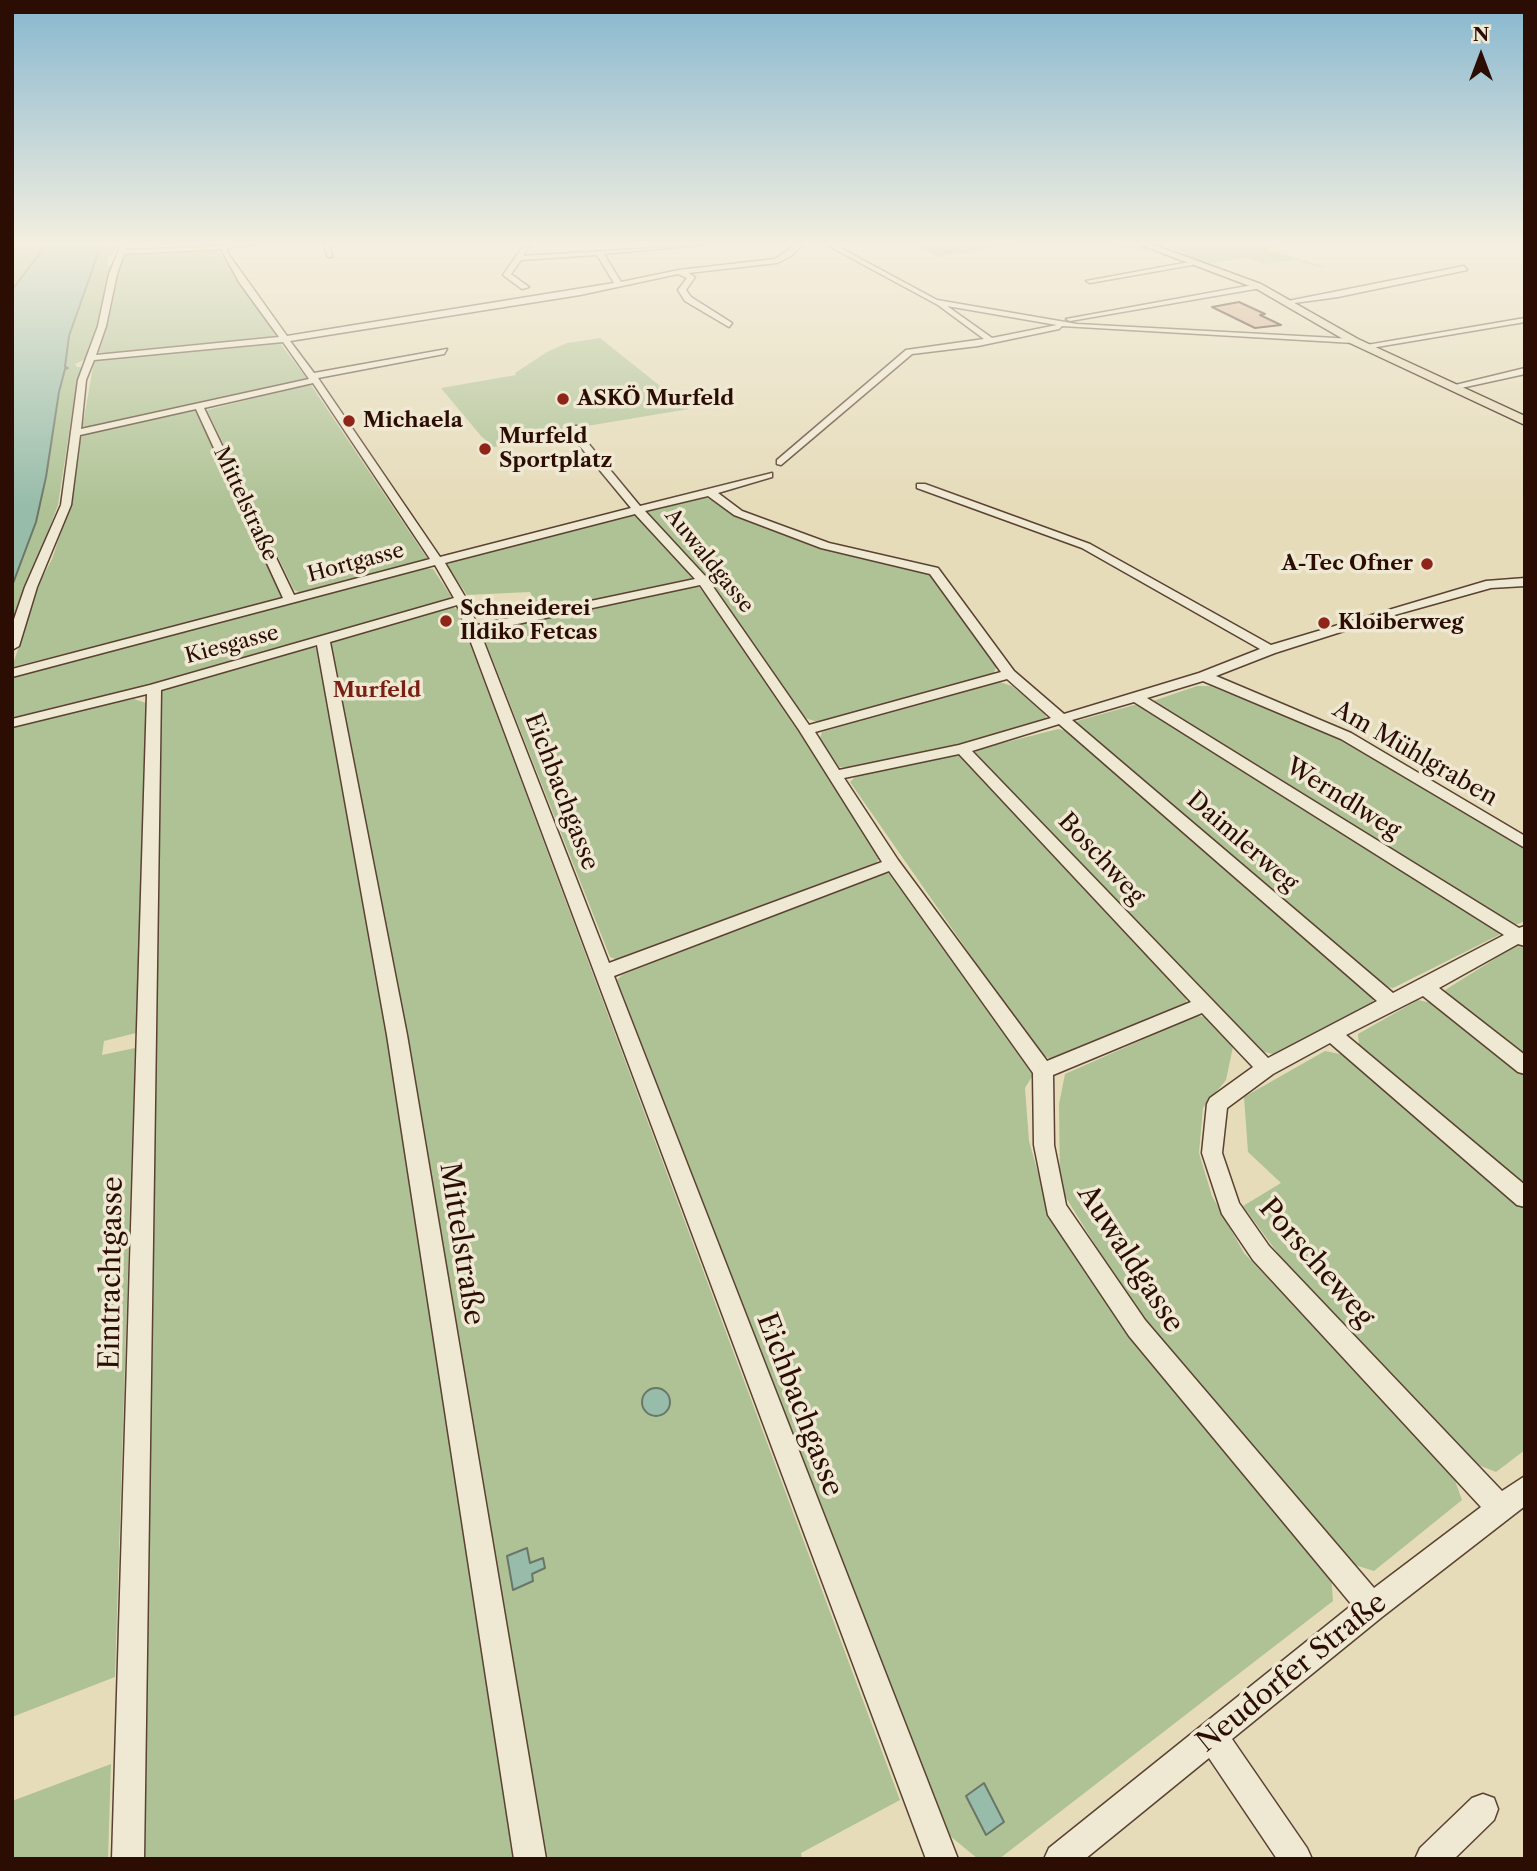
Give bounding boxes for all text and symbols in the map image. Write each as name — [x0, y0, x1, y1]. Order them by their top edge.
north arrow — [1446, 21, 1516, 91]
text: N — [1473, 23, 1489, 46]
place label: ASKÖ Murfeld — [577, 386, 734, 412]
marker: ASKÖ Murfeld — [555, 391, 571, 407]
place label: Michaela — [363, 408, 463, 434]
marker: Michaela — [341, 413, 357, 429]
place label: Murfeld Sportplatz — [499, 424, 612, 474]
marker: Murfeld Sportplatz — [477, 441, 493, 457]
street label: Mittelstraße — [208, 443, 282, 565]
street label: Auwaldgasse — [659, 504, 759, 618]
street label: Hortgasse — [305, 538, 407, 588]
place label: A-Tec Ofner — [1282, 551, 1413, 577]
marker: A-Tec Ofner — [1419, 556, 1435, 572]
place label: Schneiderei Ildiko Fetcas — [460, 596, 597, 646]
place label: Kloiberweg — [1338, 610, 1464, 636]
marker: Schneiderei Ildiko Fetcas — [438, 613, 454, 629]
marker: Kloiberweg — [1316, 615, 1332, 631]
street label: Kiesgasse — [182, 620, 282, 670]
district label: Murfeld — [333, 678, 421, 704]
street label: Am Mühlgraben — [1328, 695, 1502, 813]
street label: Eichbachgasse — [518, 709, 604, 875]
street label: Werndlweg — [1280, 752, 1406, 846]
street label: Daimlerweg — [1181, 786, 1303, 898]
street label: Boschweg — [1052, 807, 1150, 911]
street label: Mittelstraße — [432, 1160, 490, 1328]
street label: Eintrachtgasse — [94, 1176, 130, 1370]
street label: Auwaldgasse — [1070, 1179, 1190, 1339]
street label: Porscheweg — [1251, 1192, 1381, 1334]
street label: Eichbachgasse — [749, 1309, 849, 1501]
street label: Neudorfer Straße — [1190, 1586, 1394, 1760]

